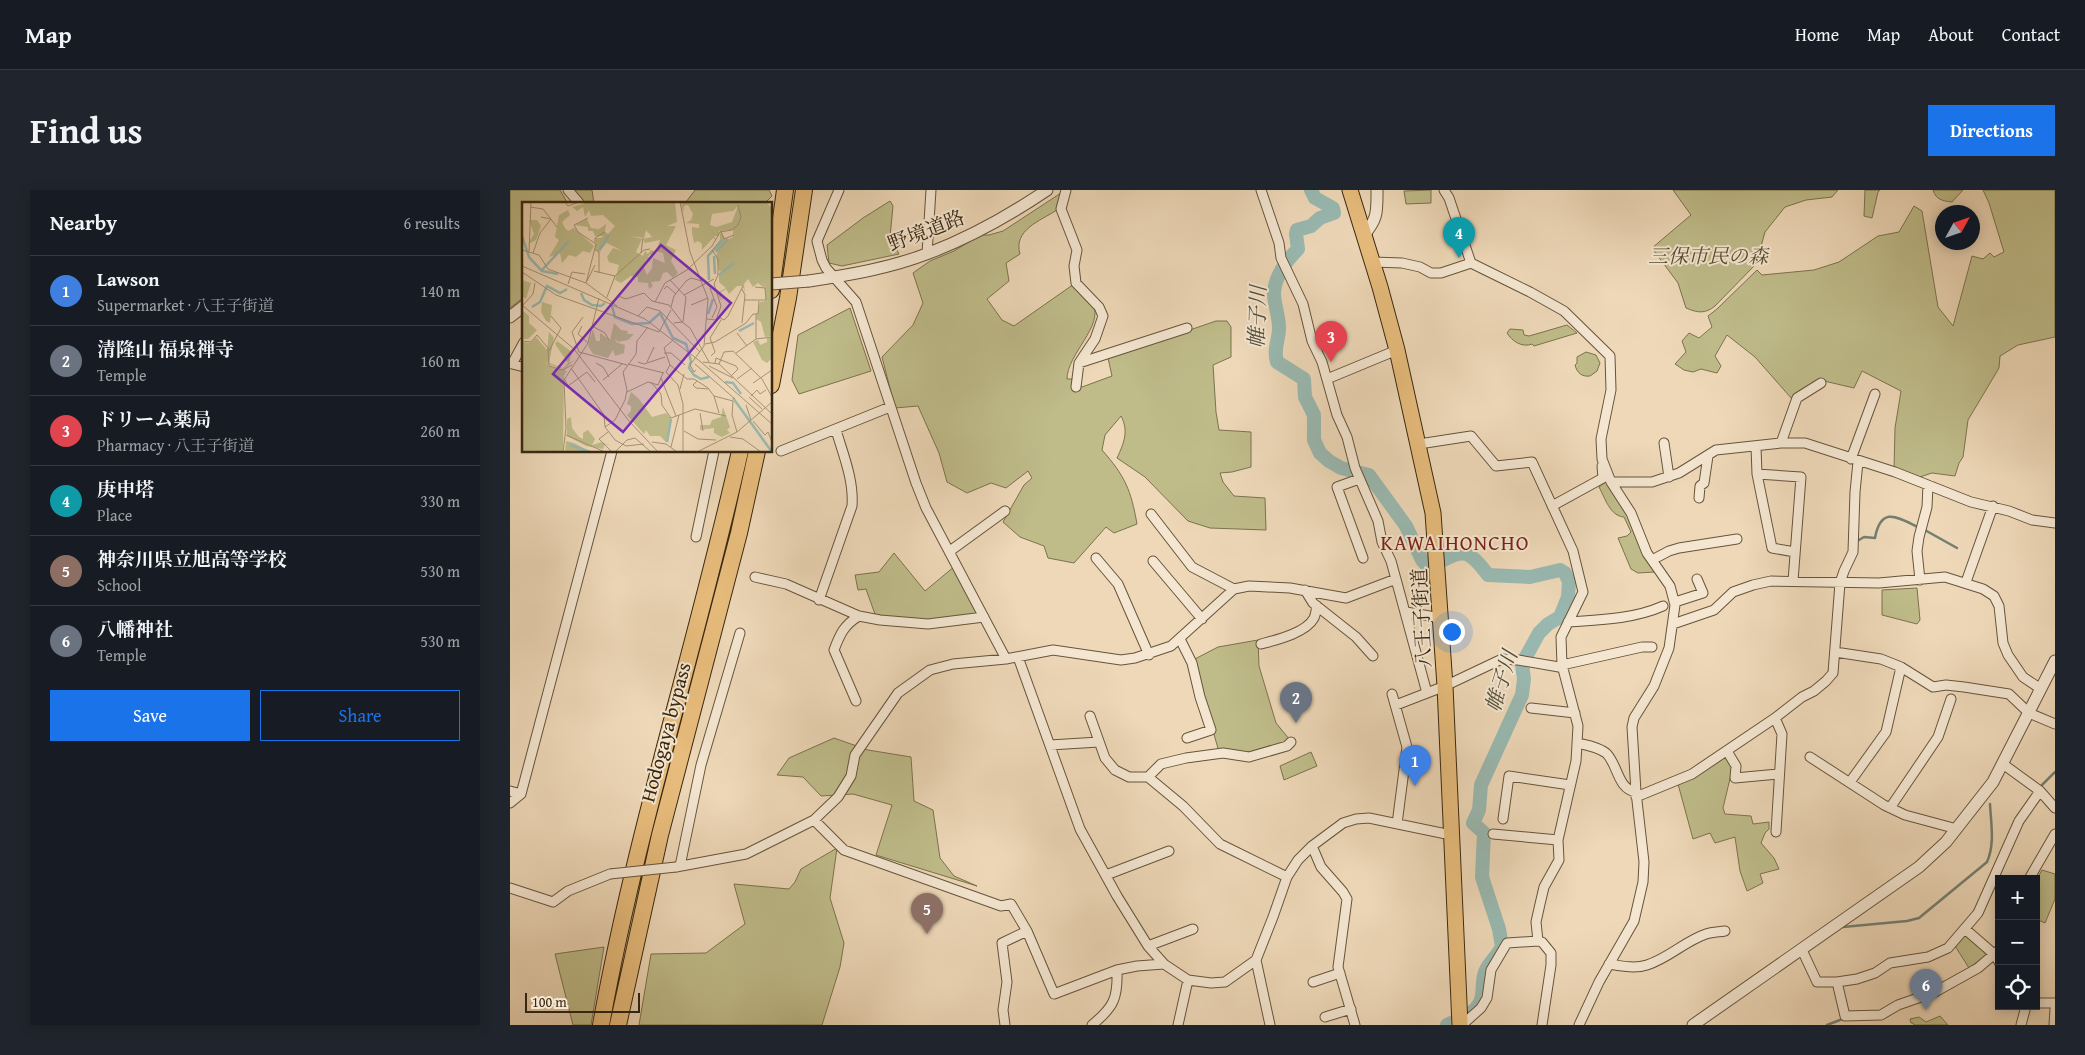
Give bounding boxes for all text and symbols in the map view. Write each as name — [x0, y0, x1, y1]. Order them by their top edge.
text: Map — [25, 17, 72, 52]
text: Home — [1795, 21, 1839, 48]
text: Map — [1867, 21, 1900, 48]
text: About — [1928, 21, 1974, 48]
text: Contact — [2002, 21, 2060, 48]
text: Find us — [30, 105, 143, 156]
button: Directions — [1928, 105, 2055, 156]
inset map — [522, 202, 772, 452]
street label: 野境道路 — [883, 202, 969, 258]
north arrow — [1935, 205, 1980, 250]
text: Nearby — [50, 207, 117, 238]
text: 6 results — [403, 211, 460, 235]
pin: 4 — [1443, 217, 1475, 258]
park label: 三保市民の森 — [1648, 241, 1770, 270]
text: Lawson — [97, 265, 160, 293]
text: 1 — [62, 279, 70, 303]
text: 140 m — [420, 279, 460, 303]
water label: 帷子川 — [1240, 283, 1274, 349]
text: Supermarket · 八王子街道 — [97, 293, 274, 317]
pin: 3 — [1315, 321, 1347, 362]
text: 清隆山 福泉禅寺 — [97, 335, 234, 363]
text: 2 — [62, 349, 70, 373]
text: 160 m — [420, 349, 460, 373]
text: Temple — [97, 363, 147, 387]
text: ドリーム薬局 — [97, 405, 211, 433]
text: 3 — [62, 419, 70, 443]
text: 260 m — [420, 419, 460, 443]
text: Pharmacy · 八王子街道 — [97, 433, 254, 457]
text: 庚申塔 — [97, 475, 154, 503]
text: 4 — [62, 489, 70, 513]
text: 330 m — [420, 489, 460, 513]
text: Place — [97, 503, 132, 527]
district label: KAWAIHONCHO — [1381, 527, 1529, 558]
text: 神奈川県立旭高等学校 — [97, 545, 287, 573]
text: 5 — [62, 559, 70, 583]
text: 530 m — [420, 559, 460, 583]
street label: 八王子街道 — [1404, 567, 1438, 669]
text: School — [97, 573, 141, 597]
text: 八幡神社 — [97, 615, 173, 643]
your location — [1439, 619, 1465, 645]
text: 6 — [62, 629, 70, 653]
text: 530 m — [420, 629, 460, 653]
text: Temple — [97, 643, 147, 667]
water label: 帷子川 — [1477, 644, 1526, 716]
street label: Hodogaya bypass — [632, 659, 698, 805]
pin: 2 — [1280, 682, 1312, 723]
button: Save — [50, 690, 250, 741]
button: Share — [260, 690, 460, 741]
pin: 1 — [1399, 745, 1431, 786]
map controls — [1995, 875, 2040, 1010]
button: + — [1995, 875, 2040, 920]
pin: 5 — [911, 893, 943, 934]
button: − — [1995, 920, 2040, 965]
button: locate — [1995, 965, 2040, 1010]
pin: 6 — [1910, 969, 1942, 1010]
scale bar — [525, 990, 640, 1013]
text: 100 m — [532, 992, 567, 1012]

